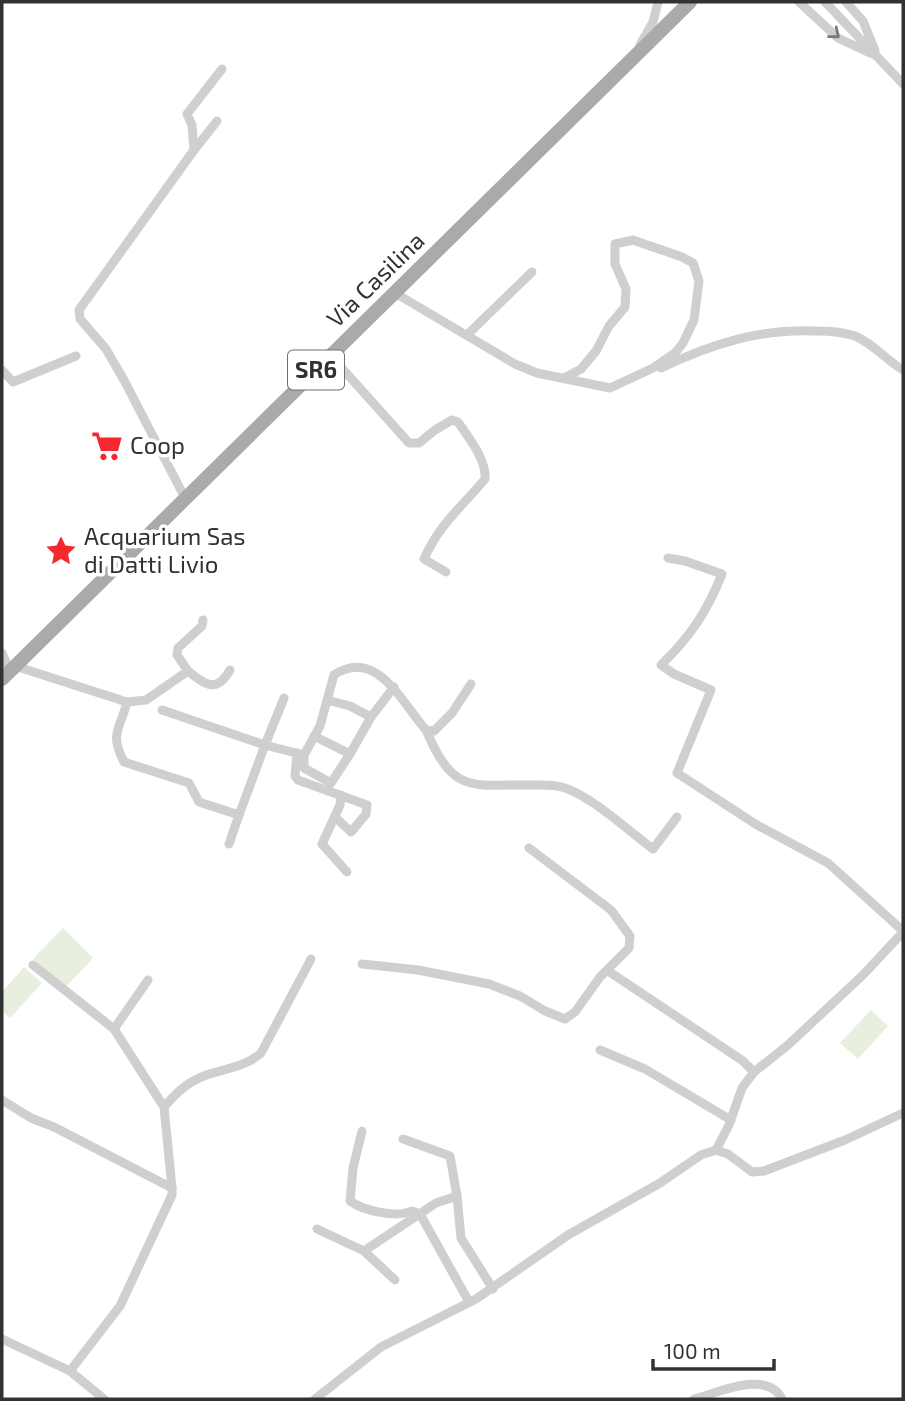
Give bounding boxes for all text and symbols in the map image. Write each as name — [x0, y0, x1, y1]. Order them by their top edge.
one-way arrow — [827, 25, 839, 38]
street label: Via Casilina — [320, 225, 430, 333]
road number: SR6 — [288, 350, 344, 390]
supermarket icon: Coop — [90, 429, 124, 463]
place label: Coop — [130, 430, 185, 459]
place label: Acquarium Sas di Datti Livio — [84, 521, 246, 578]
place icon: Acquarium Sas di Datti Livio — [44, 534, 78, 568]
scale bar — [653, 1328, 774, 1372]
text: 100 m — [664, 1338, 721, 1363]

